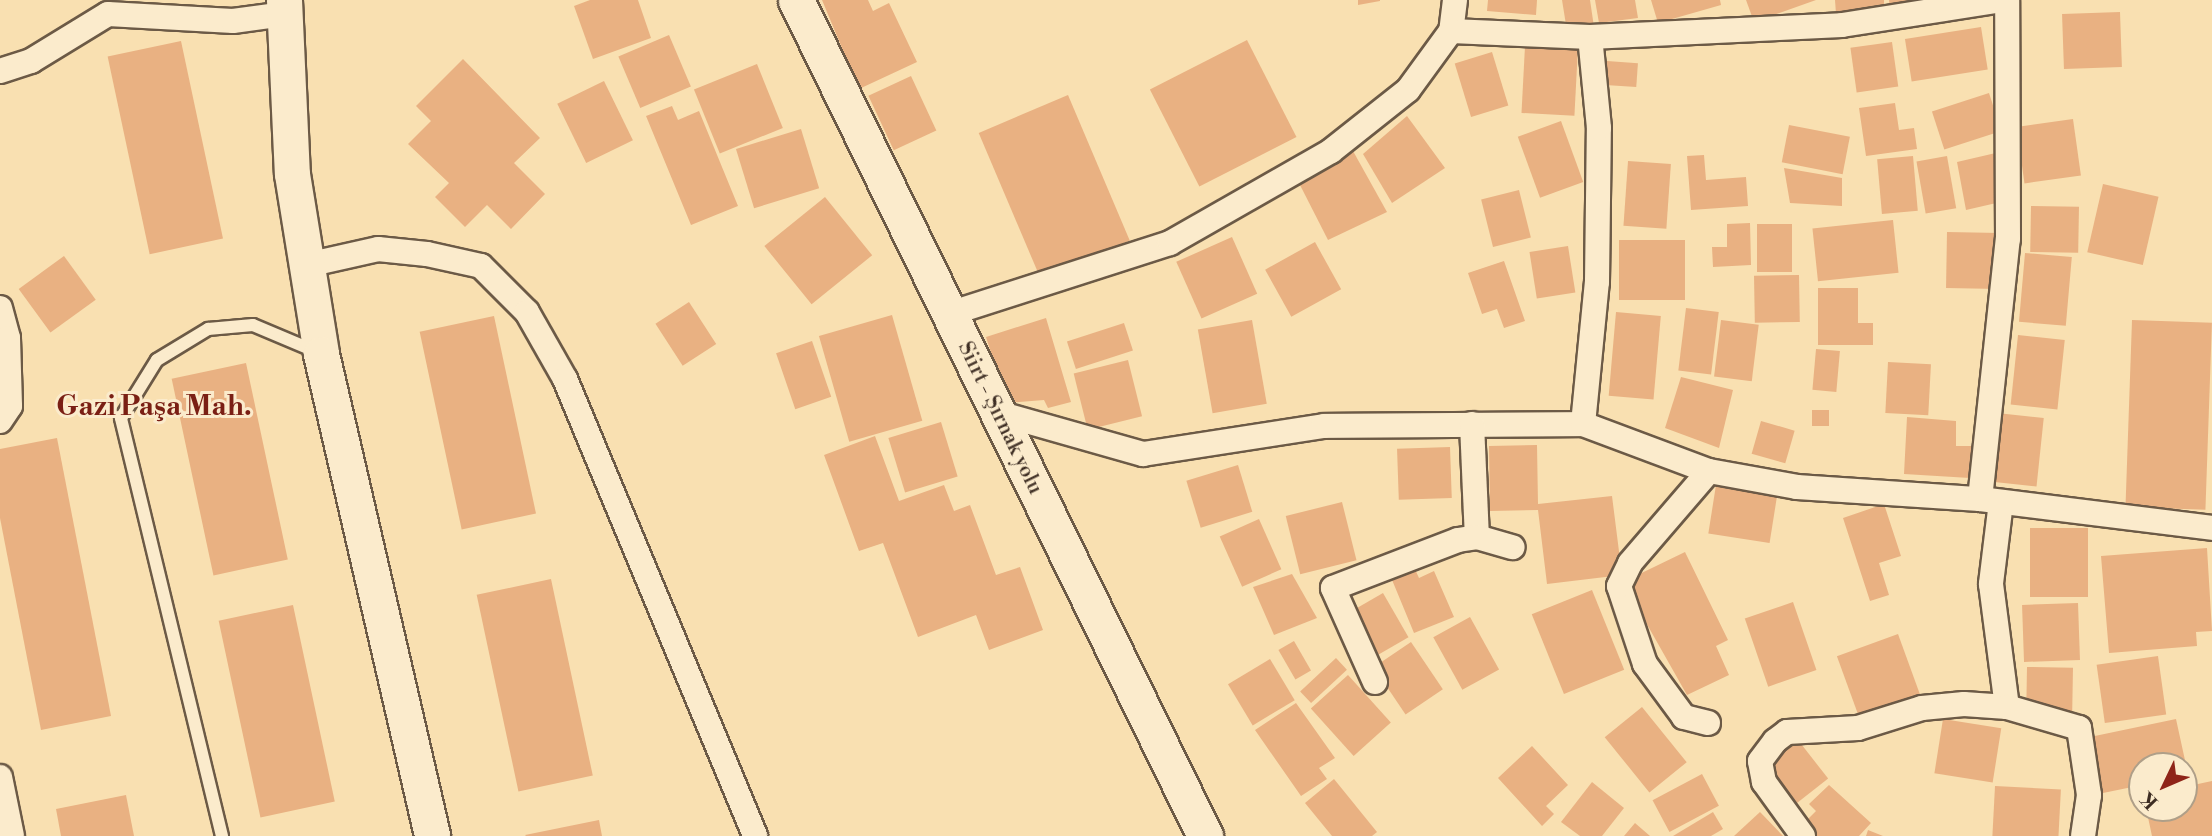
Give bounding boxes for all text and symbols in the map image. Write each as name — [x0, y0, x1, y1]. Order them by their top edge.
street label: Siirt - Şırnak yolu — [952, 338, 1048, 498]
district label: Gazi Paşa Mah. — [56, 390, 252, 424]
north arrow — [2128, 752, 2198, 822]
text: K — [2135, 786, 2163, 814]

